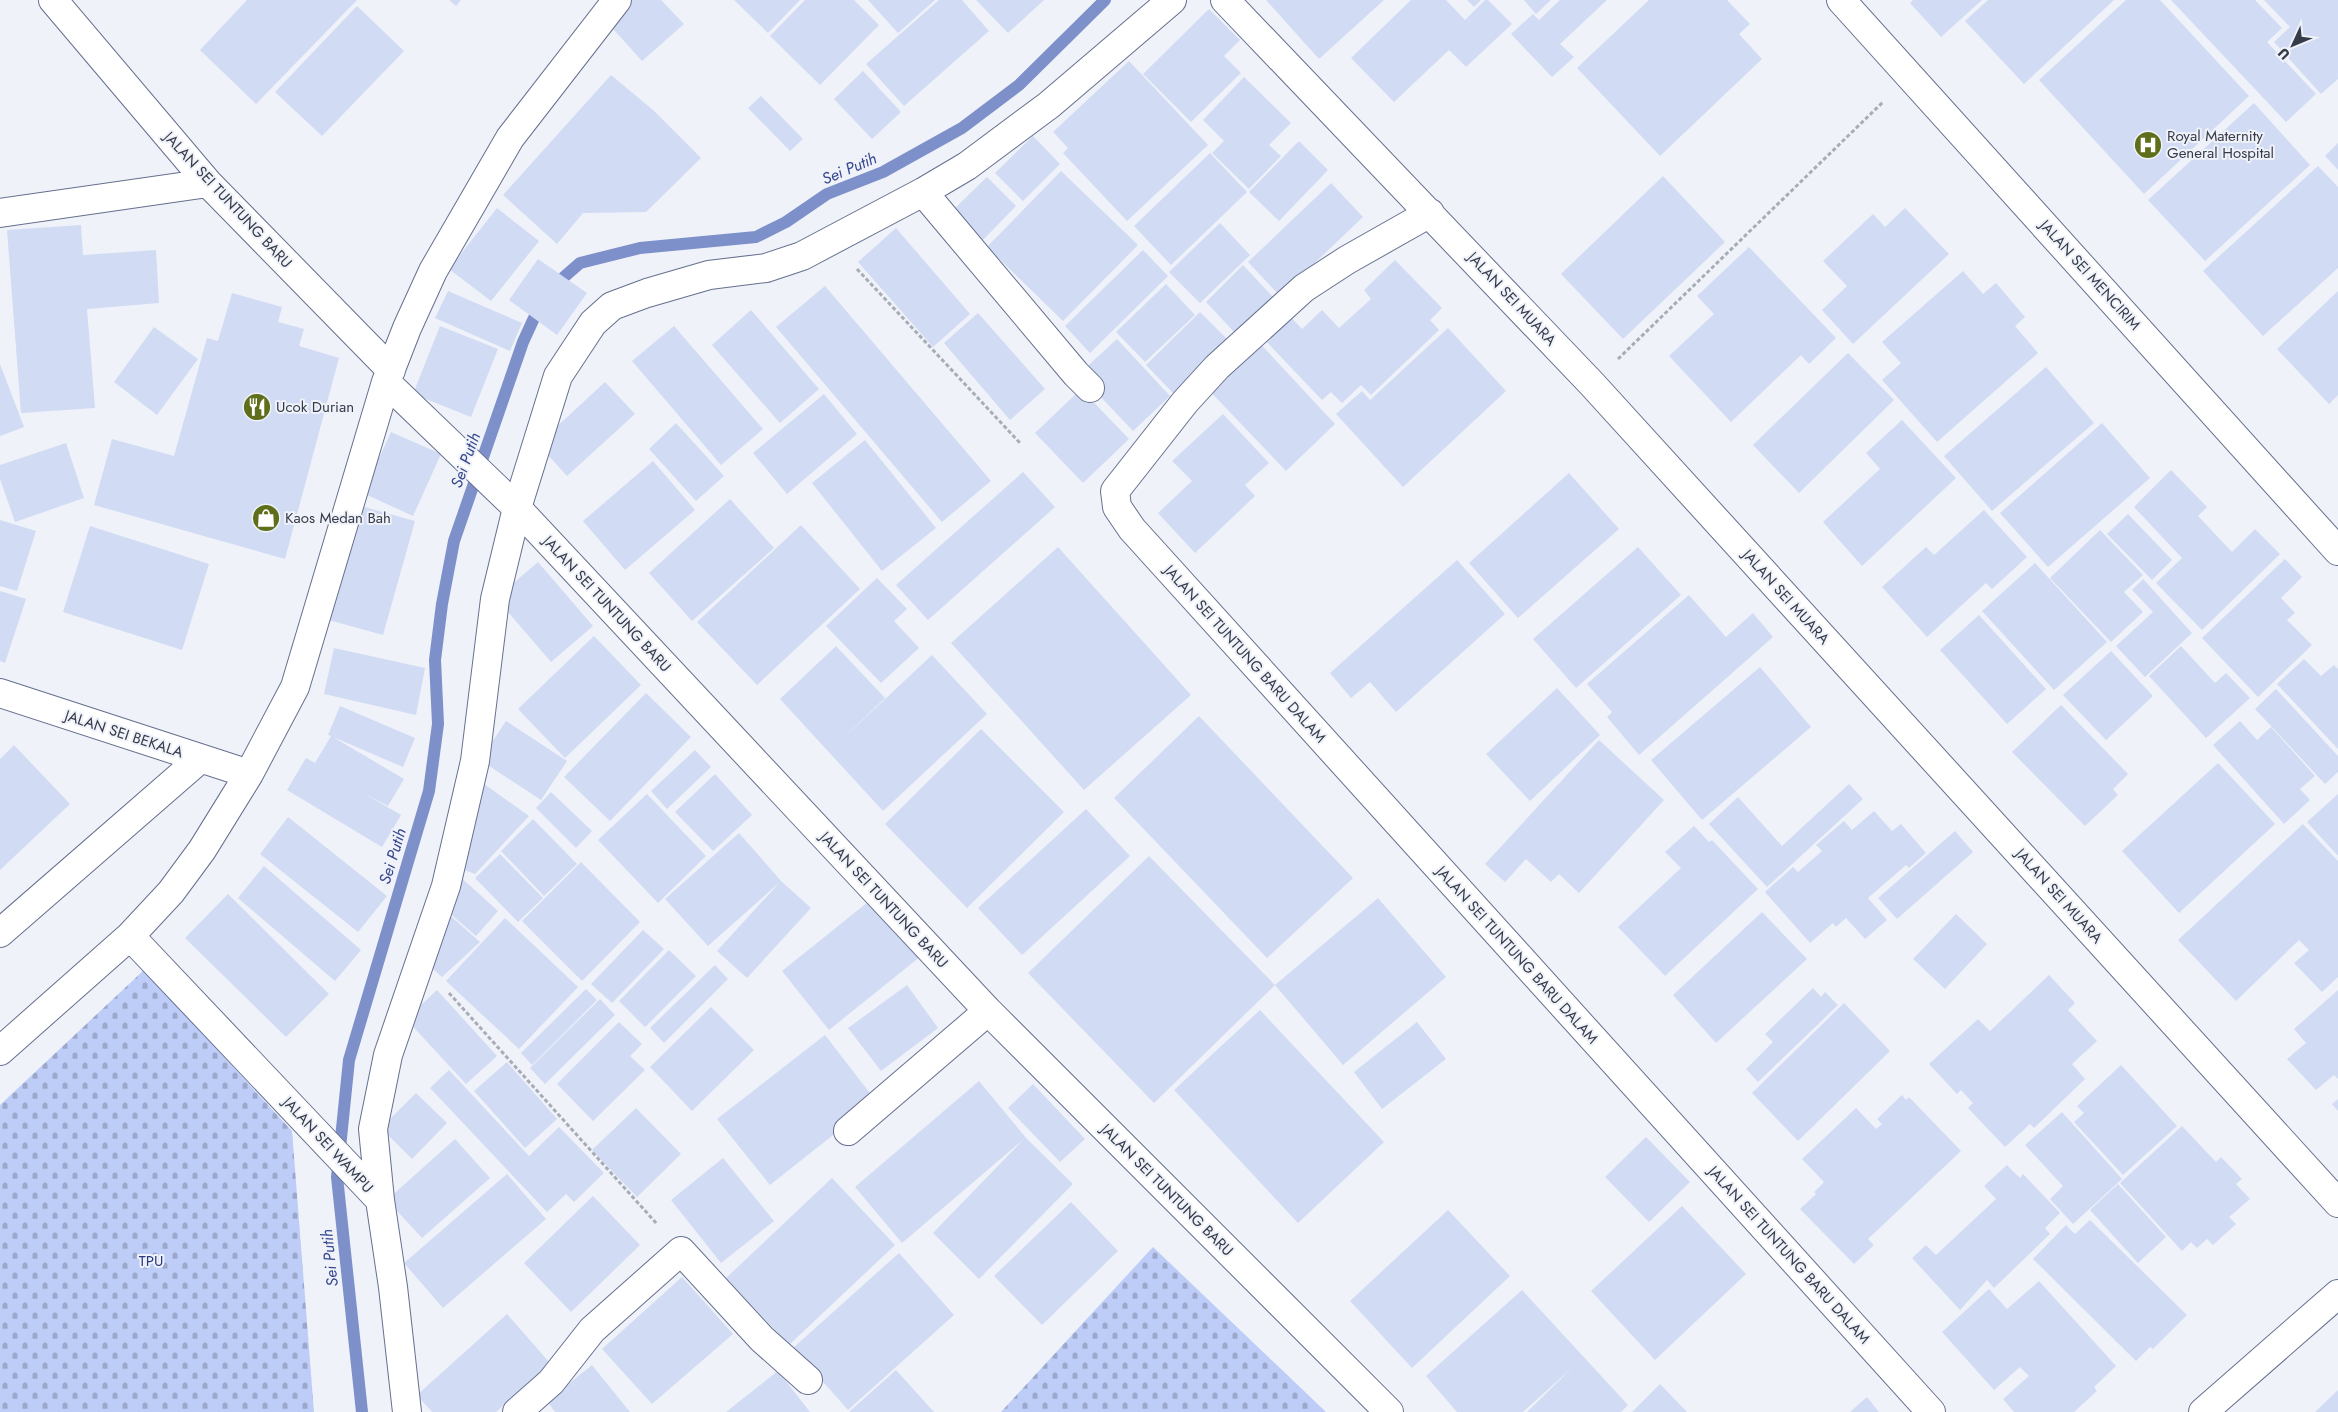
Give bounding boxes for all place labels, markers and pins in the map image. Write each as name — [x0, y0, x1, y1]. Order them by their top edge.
place label: Royal Maternity General Hospital — [2167, 125, 2274, 164]
hospital icon: Royal Maternity General Hospital — [2133, 130, 2163, 160]
restaurant icon: Ucok Durian — [242, 392, 272, 422]
place label: Ucok Durian — [276, 396, 354, 418]
shop icon: Kaos Medan Bah — [251, 503, 281, 533]
place label: Kaos Medan Bah — [285, 507, 391, 529]

